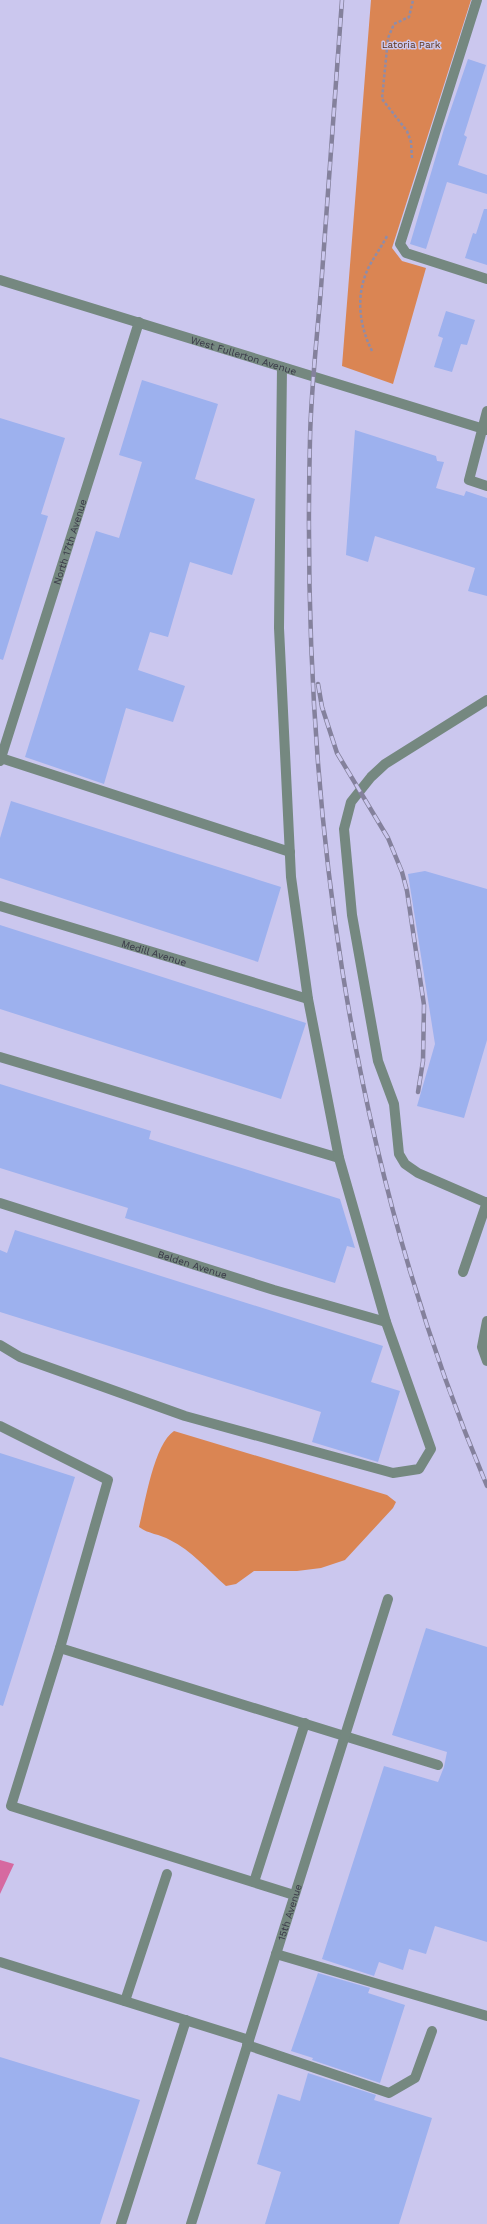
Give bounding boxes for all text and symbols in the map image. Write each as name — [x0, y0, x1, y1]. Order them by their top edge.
park label: Latoria Park — [382, 39, 441, 50]
street label: West Fullerton Avenue — [189, 334, 298, 377]
street label: North 17th Avenue — [51, 498, 89, 586]
street label: Medill Avenue — [120, 938, 188, 968]
street label: Belden Avenue — [156, 1248, 229, 1281]
street label: 15th Avenue — [276, 1882, 304, 1942]

